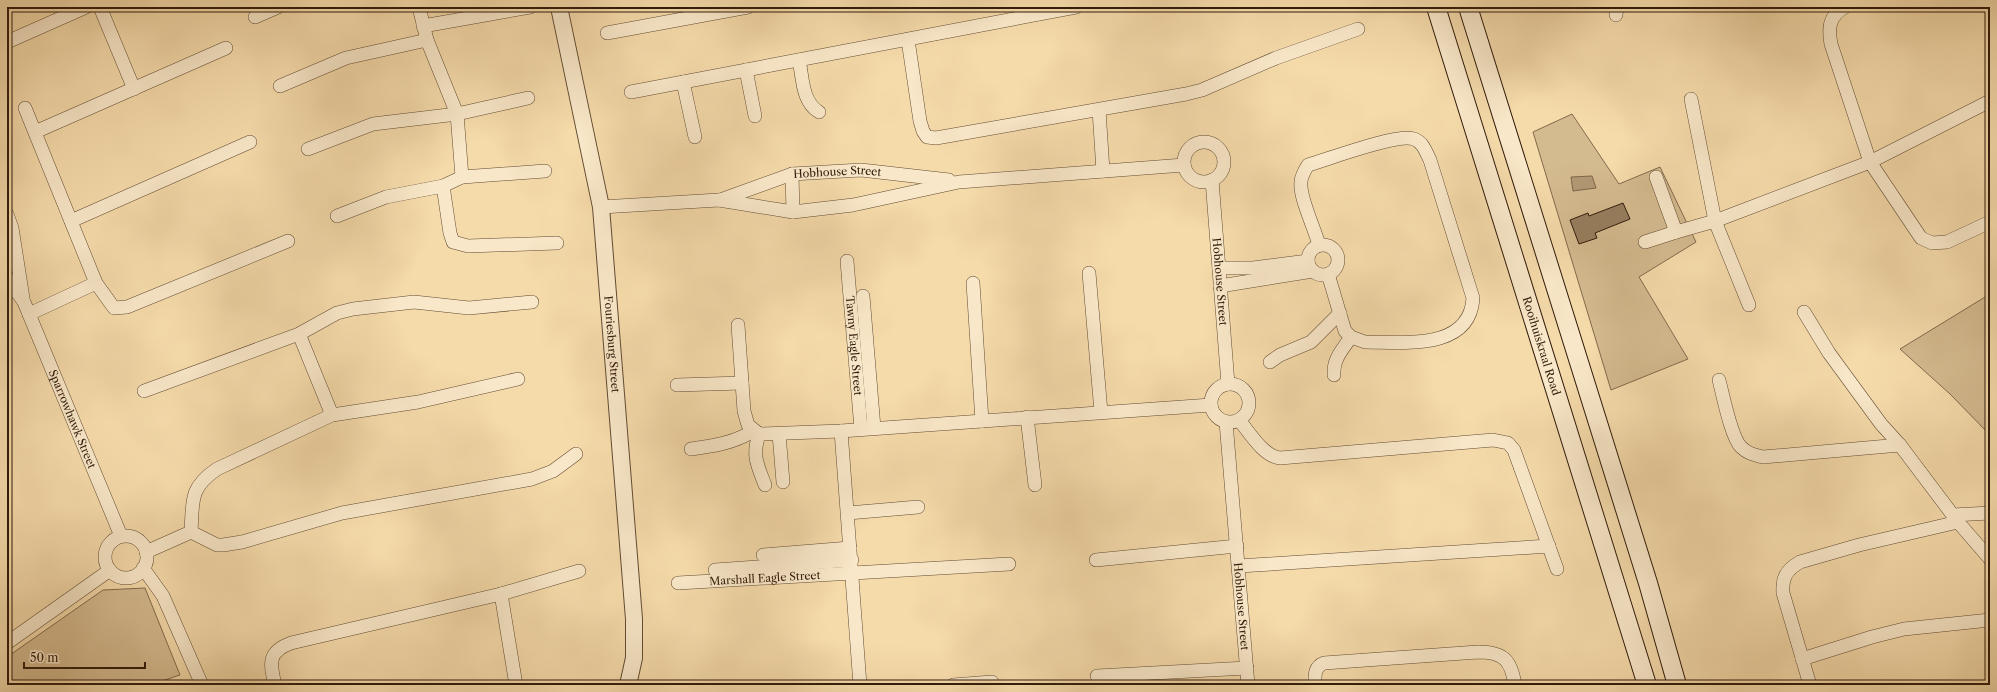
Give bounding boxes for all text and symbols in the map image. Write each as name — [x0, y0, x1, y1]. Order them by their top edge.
street label: Hobhouse Street — [793, 163, 882, 181]
street label: Hobhouse Street — [1210, 237, 1230, 326]
street label: Fouriesburg Street — [601, 295, 623, 393]
street label: Tawny Eagle Street — [843, 295, 865, 396]
street label: Rooihuiskraal Road — [1520, 295, 1564, 397]
street label: Sparrowhawk Street — [46, 368, 99, 470]
street label: Hobhouse Street — [1231, 562, 1252, 651]
street label: Marshall Eagle Street — [709, 568, 821, 588]
scale bar — [24, 644, 145, 670]
text: 50 m — [30, 650, 59, 665]

